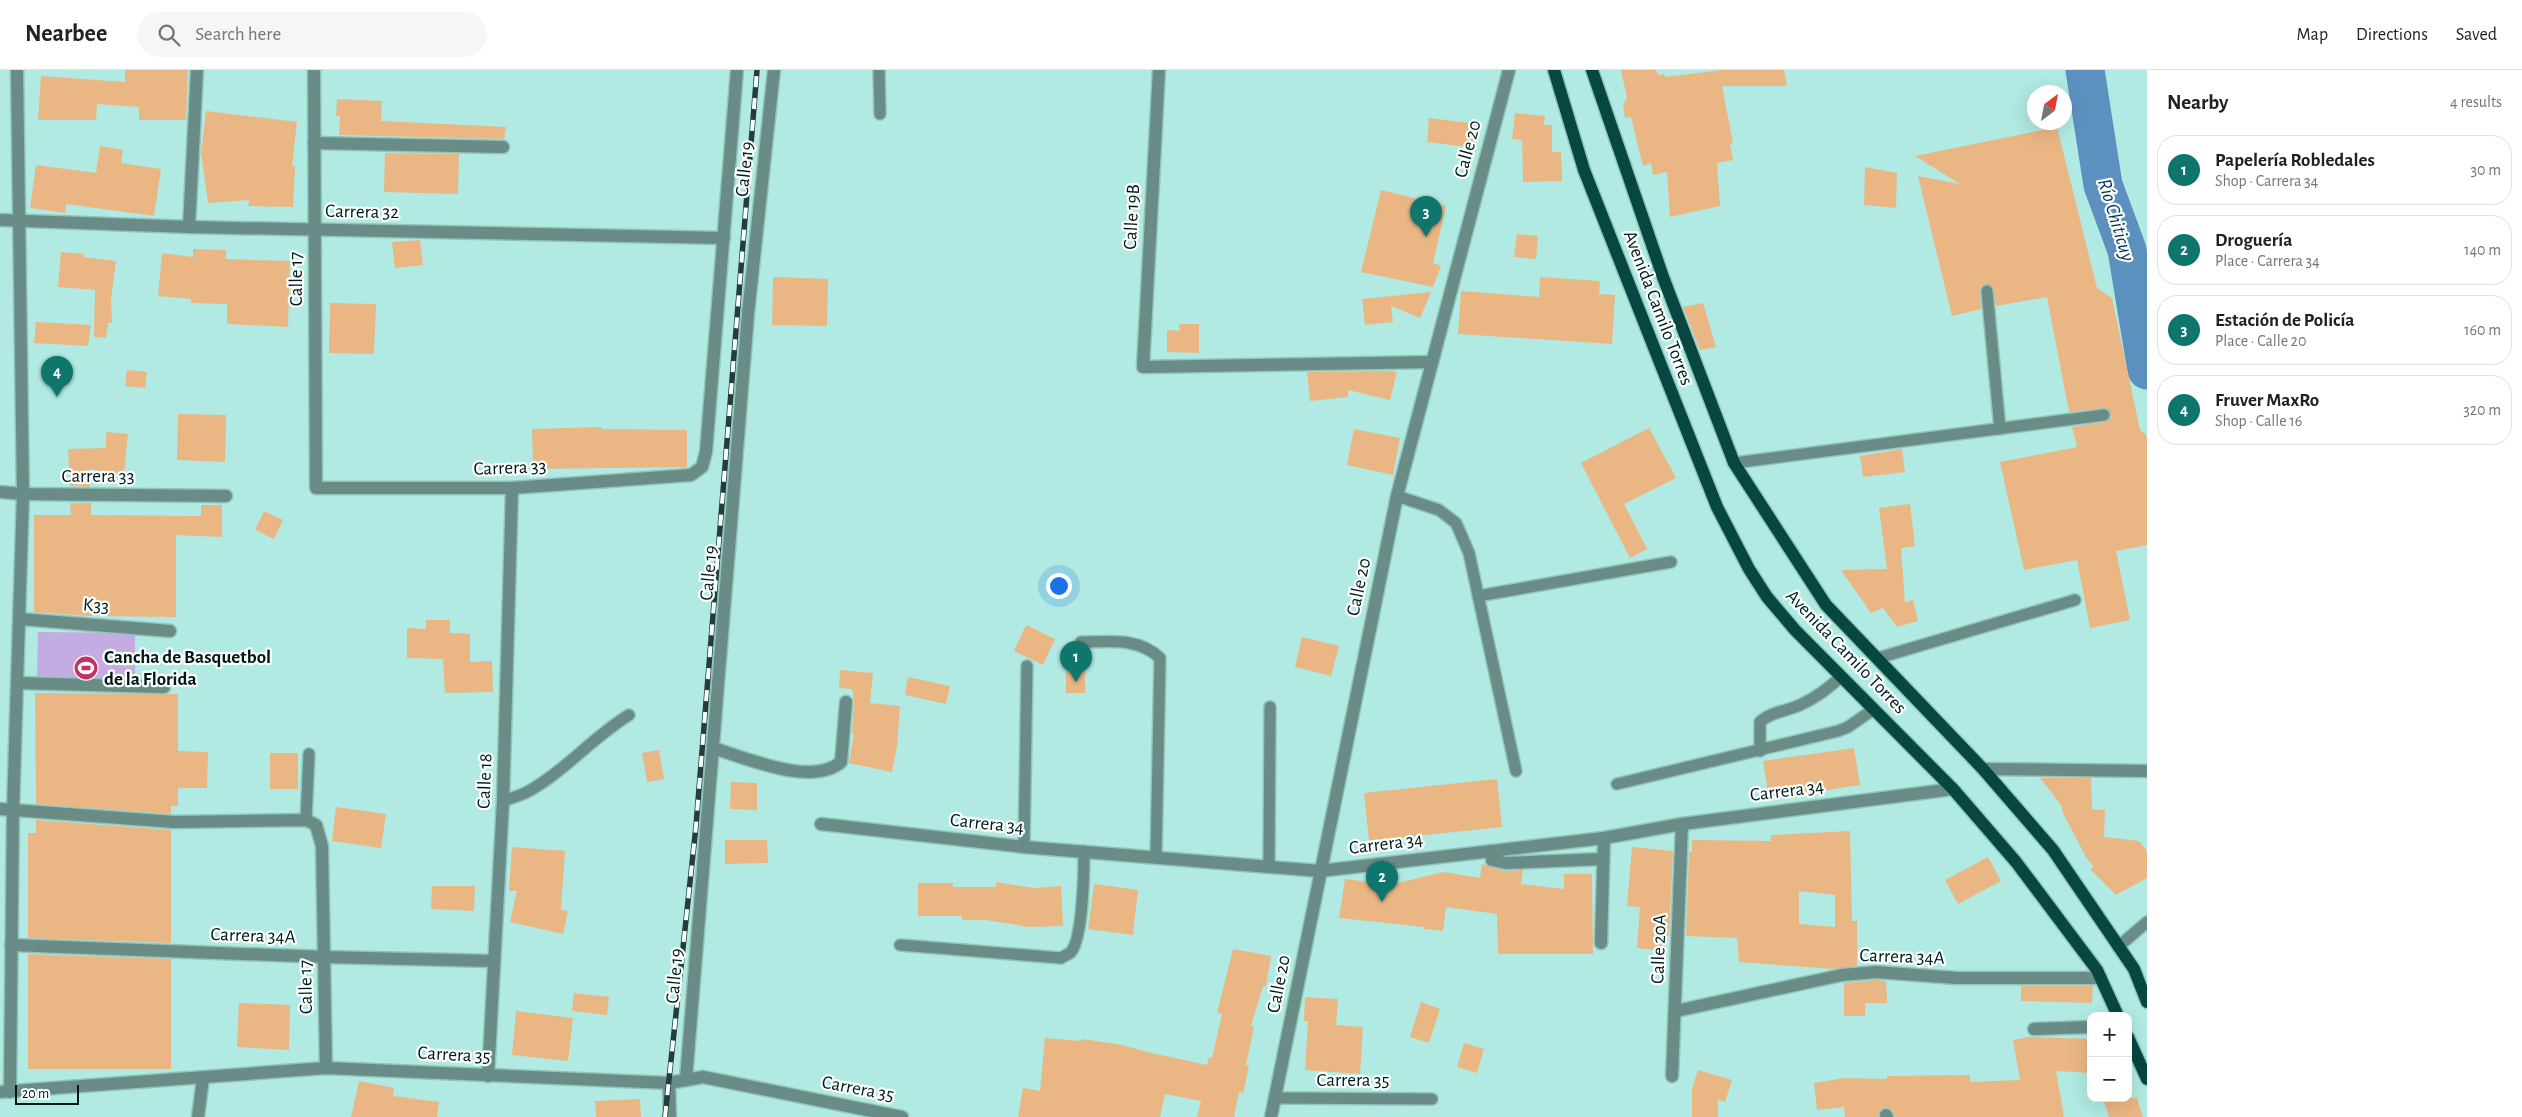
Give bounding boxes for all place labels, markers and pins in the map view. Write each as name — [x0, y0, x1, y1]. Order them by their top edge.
pin: 3 — [1410, 196, 1442, 237]
pin: 4 — [41, 356, 73, 397]
pin: 1 — [1060, 641, 1092, 682]
place label: Cancha de Basquetbol de la Florida — [104, 648, 271, 689]
sports icon: Cancha de Basquetbol de la Florida — [73, 655, 99, 681]
pin: 2 — [1366, 861, 1398, 902]

